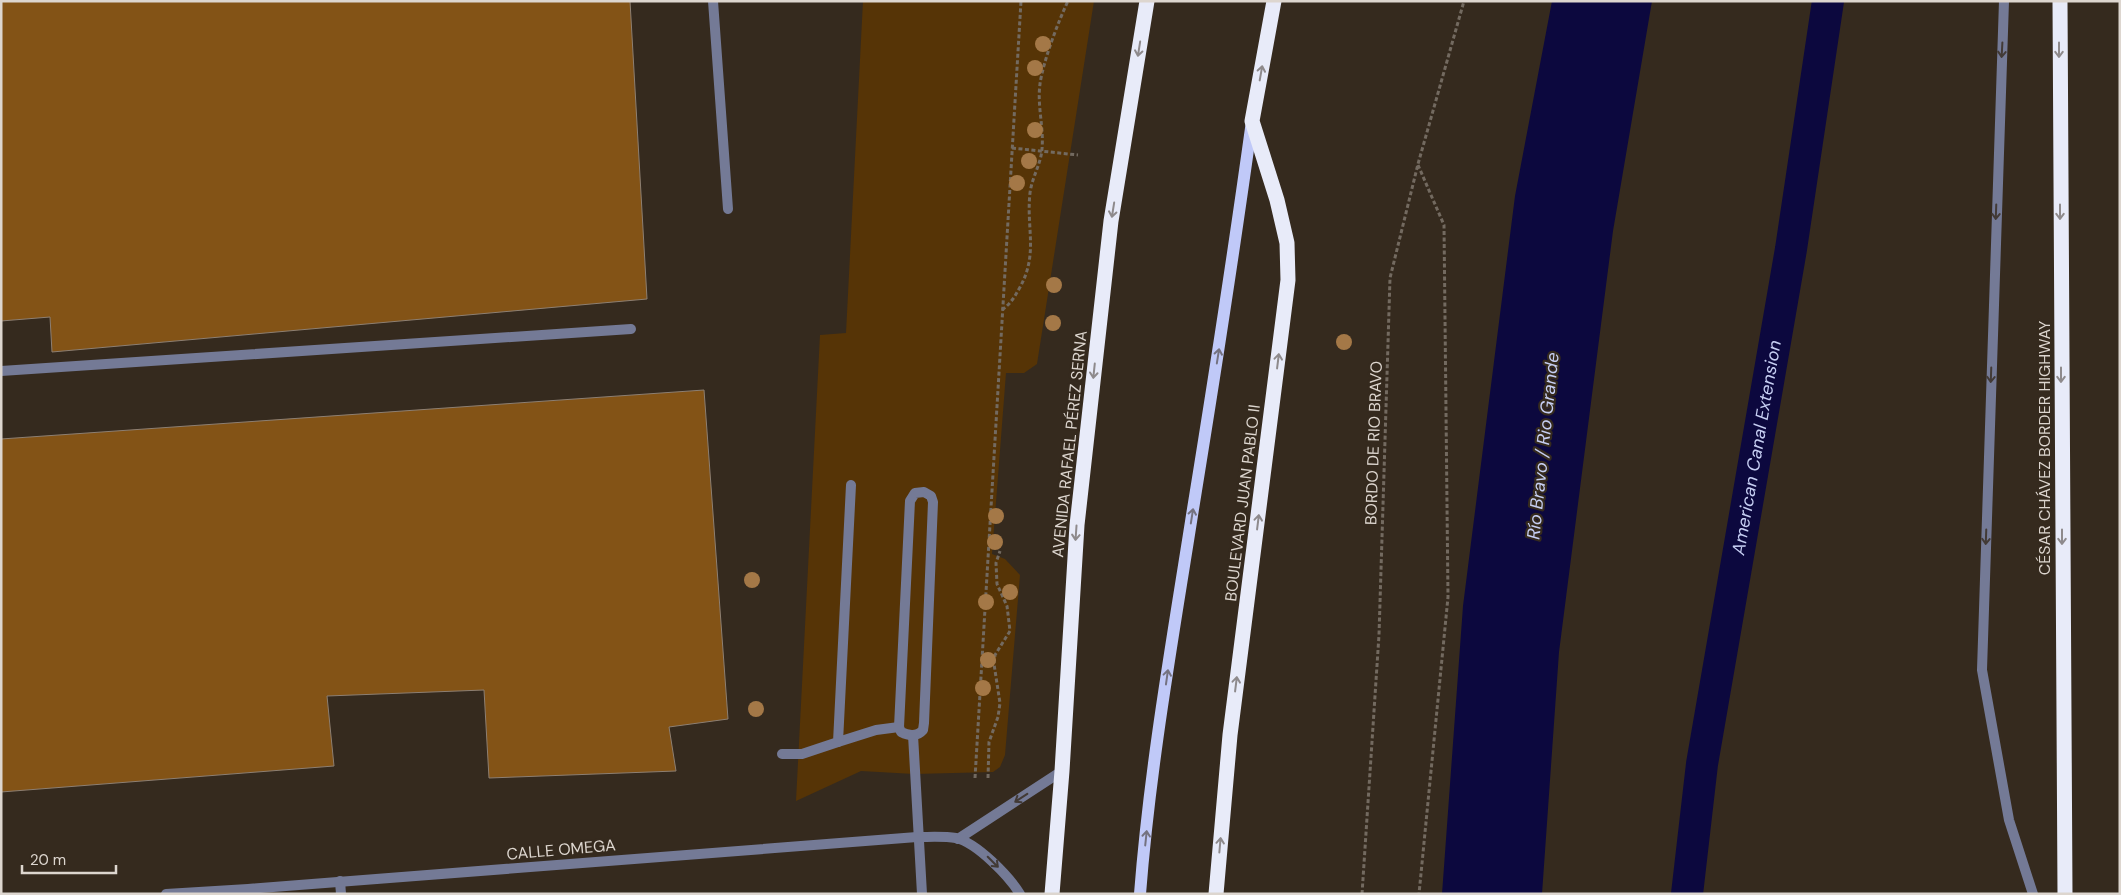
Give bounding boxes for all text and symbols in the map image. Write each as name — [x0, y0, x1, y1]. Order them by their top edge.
one-way arrow — [1134, 41, 1144, 57]
one-way arrow — [1997, 42, 2006, 58]
one-way arrow — [2054, 42, 2064, 58]
one-way arrow — [1256, 66, 1266, 82]
one-way arrow — [1107, 201, 1117, 217]
one-way arrow — [1991, 204, 2001, 220]
one-way arrow — [2055, 204, 2065, 220]
street label: CÉSAR CHÁVEZ BORDER HIGHWAY — [2034, 321, 2055, 575]
street label: AVENIDA RAFAEL PÉREZ SERNA — [1047, 329, 1092, 558]
water label: American Canal Extension — [1726, 338, 1787, 558]
one-way arrow — [1214, 348, 1224, 364]
water label: Río Bravo / Rio Grande — [1521, 351, 1565, 541]
one-way arrow — [1273, 354, 1283, 370]
street label: BORDO DE RIO BRAVO — [1360, 361, 1387, 525]
one-way arrow — [1089, 363, 1099, 379]
one-way arrow — [1986, 366, 1996, 383]
one-way arrow — [2056, 366, 2066, 383]
street label: BOULEVARD JUAN PABLO II — [1220, 403, 1265, 603]
one-way arrow — [1188, 509, 1198, 525]
one-way arrow — [1253, 515, 1263, 531]
one-way arrow — [1072, 524, 1081, 540]
one-way arrow — [1982, 529, 1991, 545]
one-way arrow — [2057, 529, 2067, 545]
one-way arrow — [1162, 669, 1172, 685]
one-way arrow — [1232, 676, 1242, 692]
one-way arrow — [1015, 793, 1029, 803]
one-way arrow — [1141, 830, 1151, 846]
street label: CALLE OMEGA — [506, 834, 617, 865]
one-way arrow — [1215, 837, 1225, 853]
scale bar — [22, 842, 116, 874]
text: 20 m — [30, 850, 66, 870]
one-way arrow — [986, 856, 999, 868]

